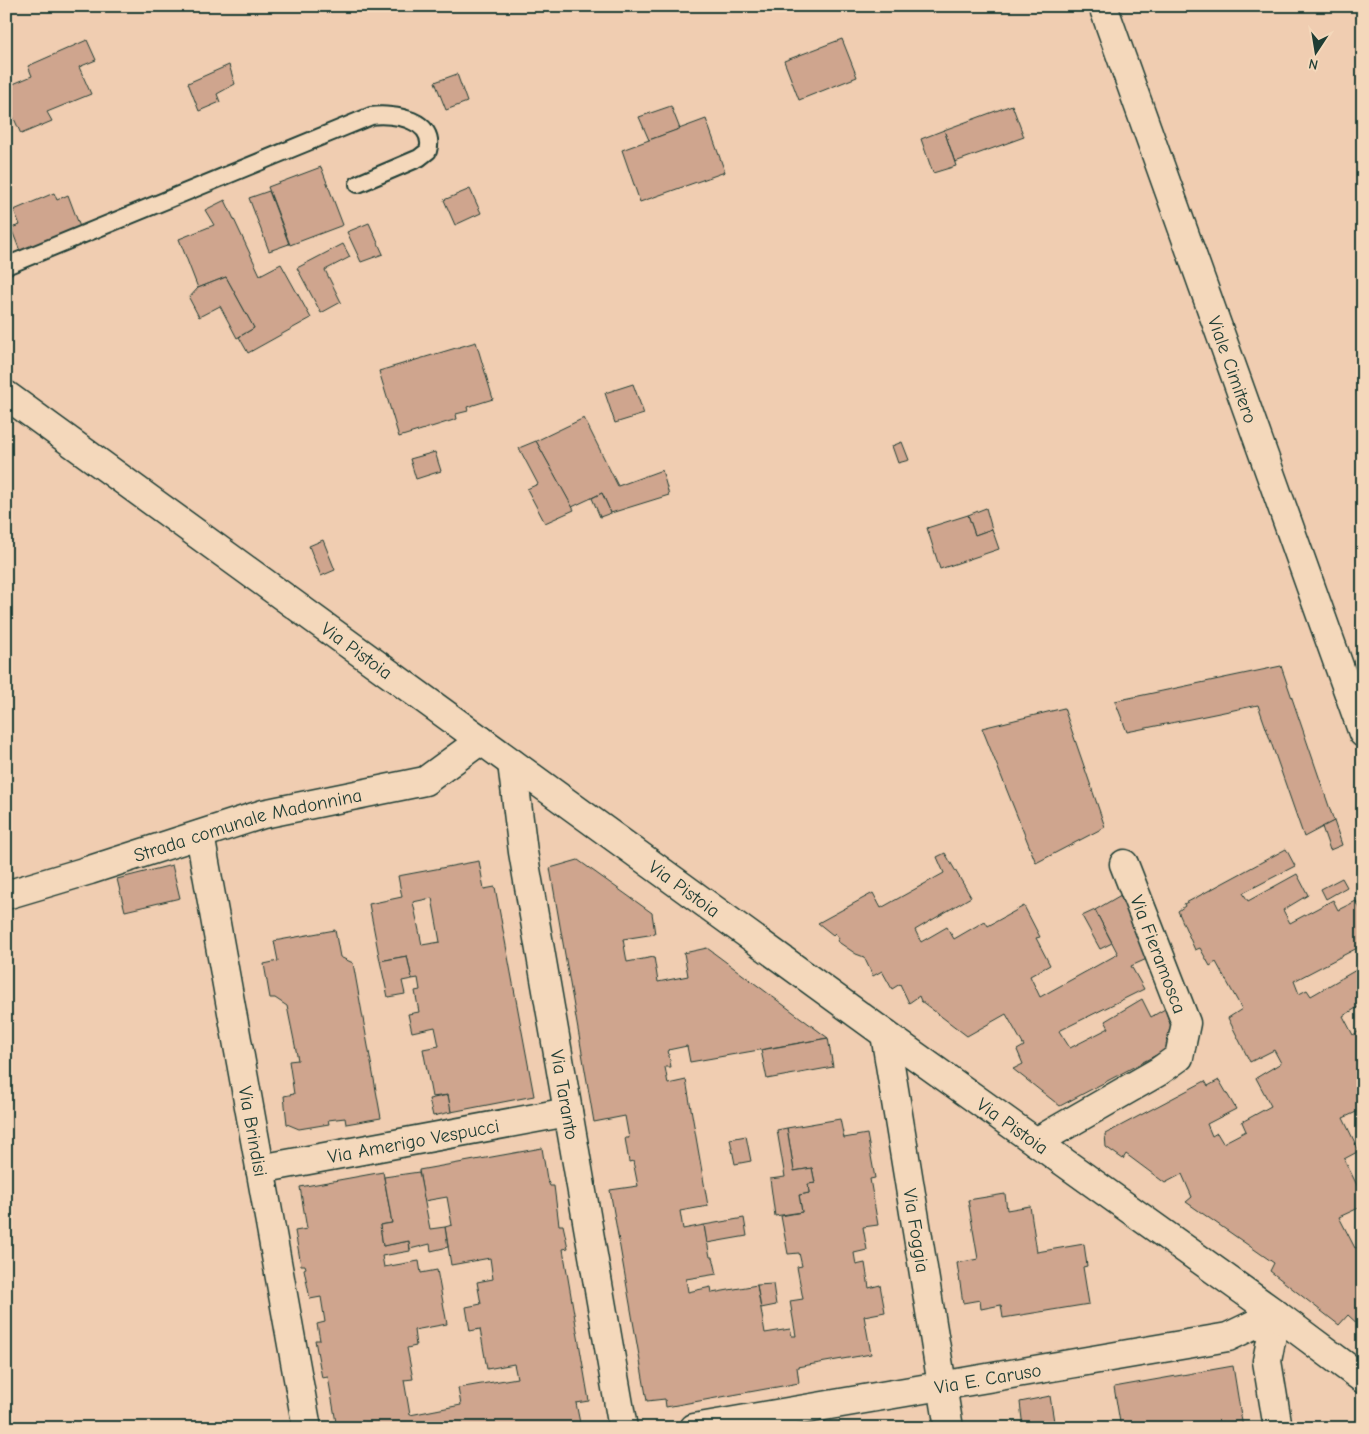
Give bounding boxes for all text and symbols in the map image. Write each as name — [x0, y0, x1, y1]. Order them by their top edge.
north arrow — [1292, 28, 1342, 78]
text: N — [1307, 55, 1320, 73]
street label: Viale Cimitero — [1203, 313, 1261, 426]
street label: Via Pistoia — [317, 618, 396, 684]
street label: Strada comunale Madonnina — [131, 784, 364, 867]
street label: Via Pistoia — [644, 856, 724, 922]
street label: Via Fieramosca — [1125, 892, 1191, 1017]
street label: Via Taranto — [546, 1048, 583, 1142]
street label: Via Brindisi — [234, 1084, 271, 1178]
street label: Via Pistoia — [972, 1093, 1052, 1159]
street label: Via Amerigo Vespucci — [326, 1115, 501, 1168]
street label: Via Foggia — [898, 1187, 934, 1274]
street label: Via E. Caruso — [933, 1359, 1043, 1399]

